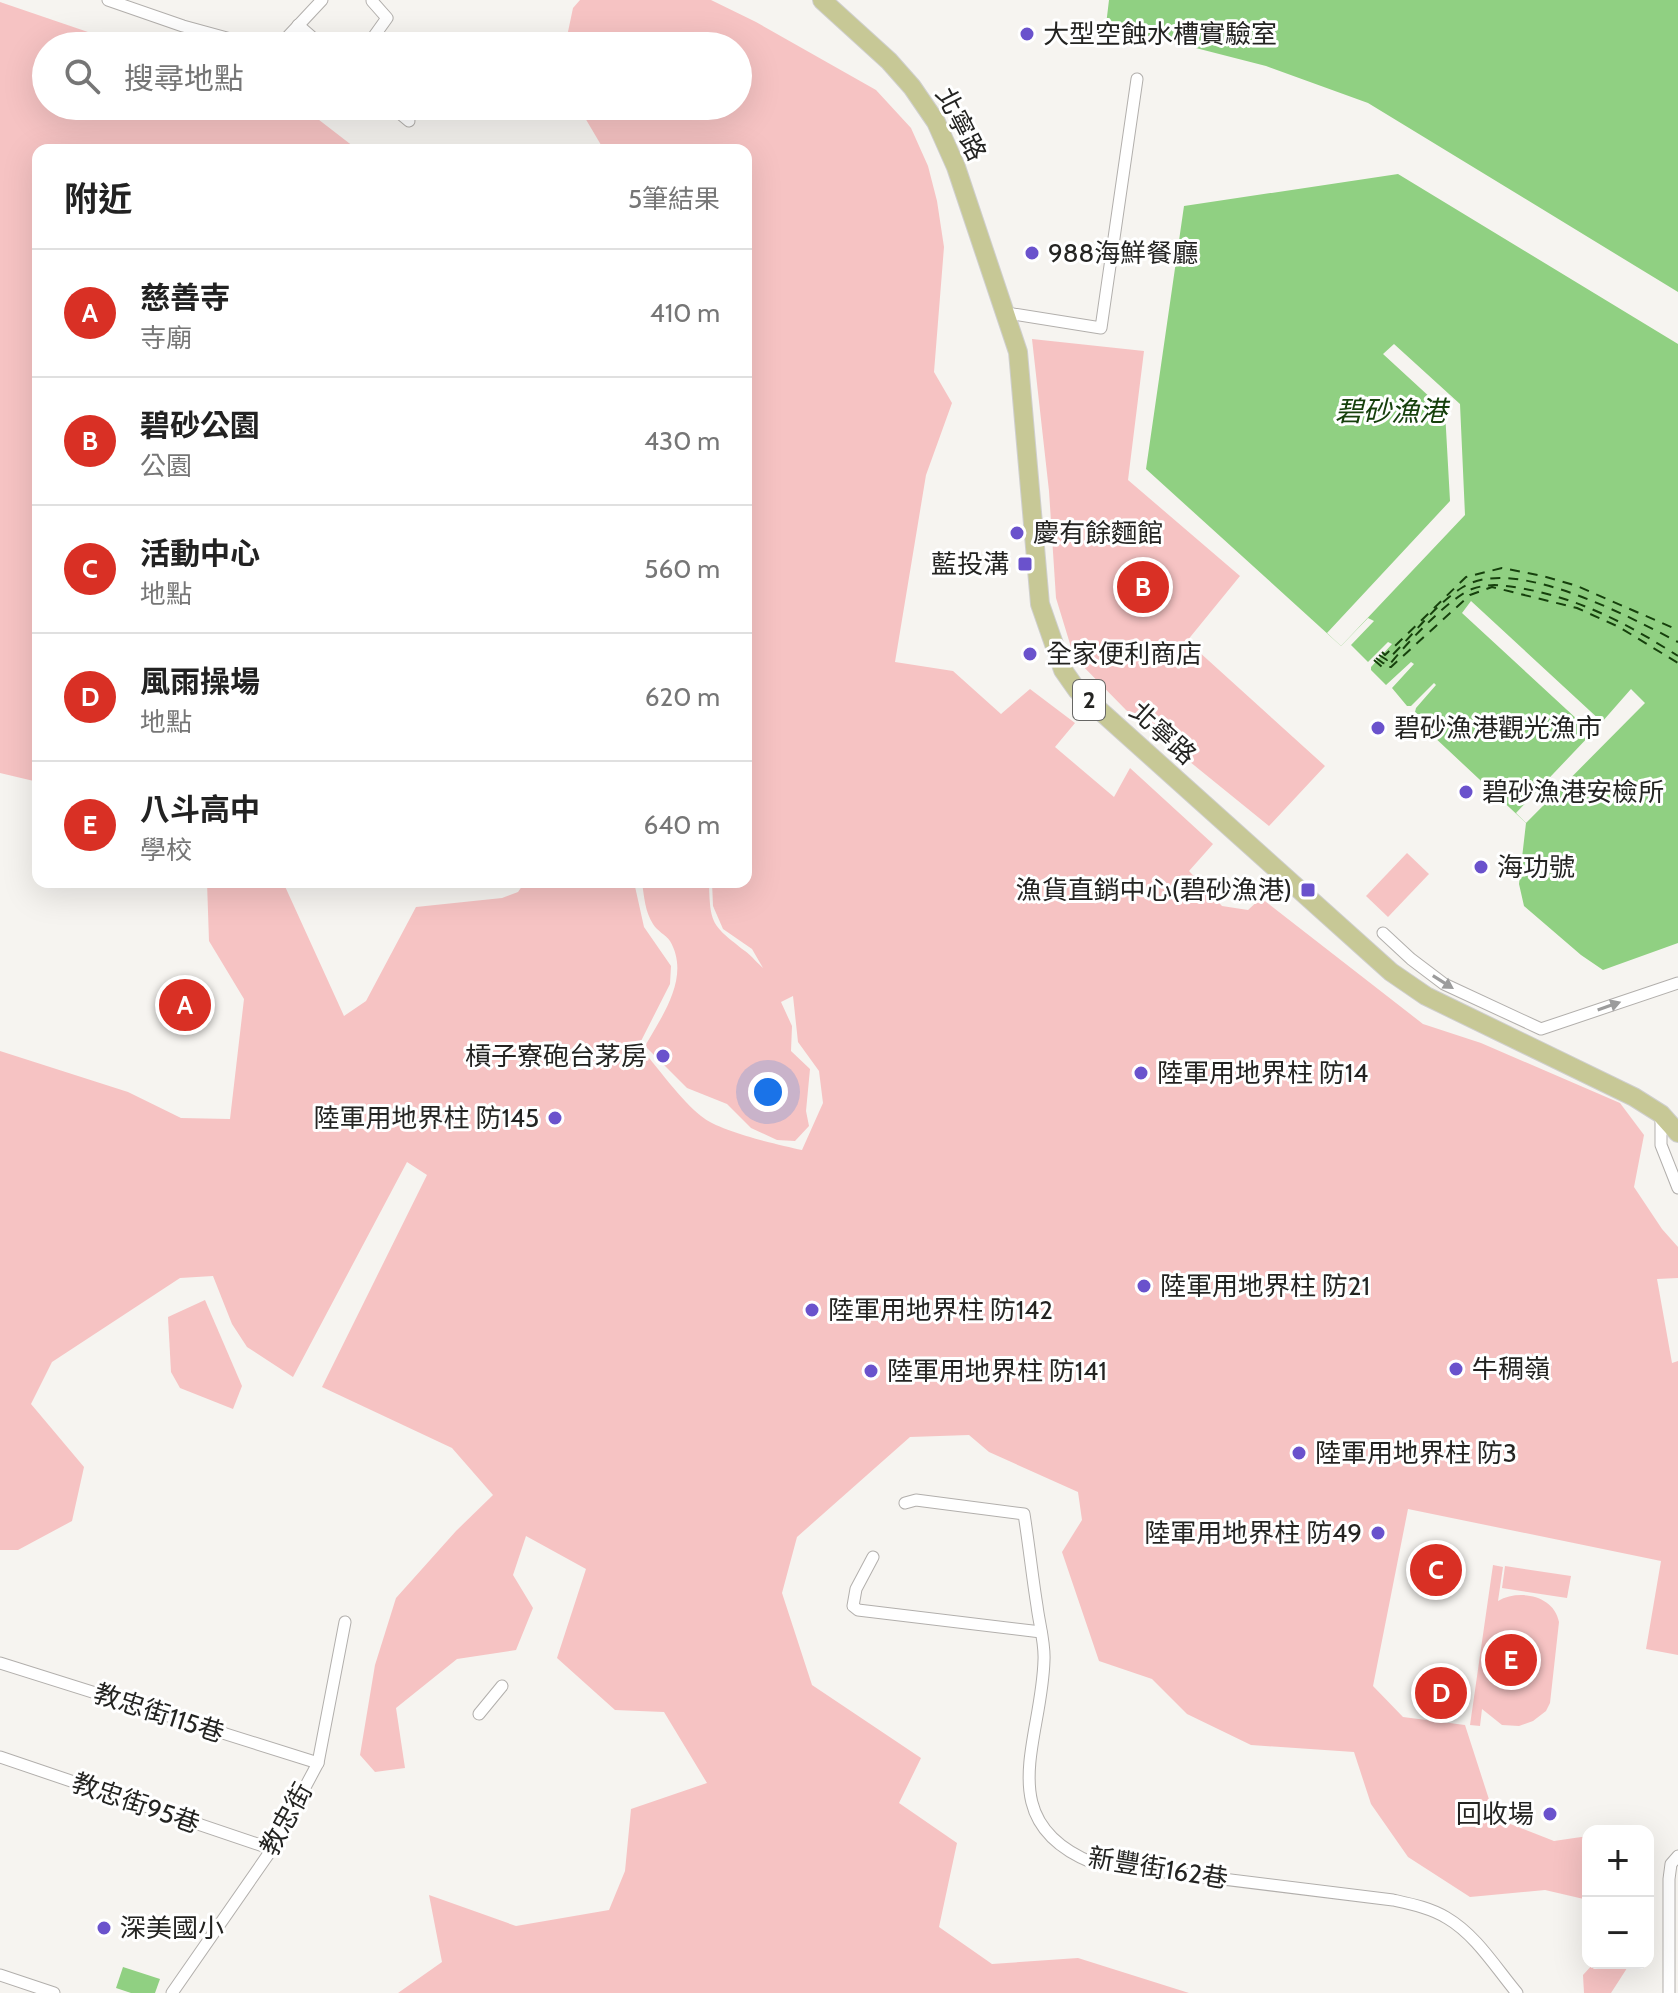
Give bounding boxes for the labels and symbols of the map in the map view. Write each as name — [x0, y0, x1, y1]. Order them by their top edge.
place label: 大型空蝕水槽實驗室 — [1043, 18, 1277, 50]
marker: 大型空蝕水槽實驗室 — [1018, 25, 1036, 43]
street label: 北寧路 — [929, 82, 993, 166]
place label: 988海鮮餐廳 — [1048, 237, 1198, 269]
marker: 988海鮮餐廳 — [1023, 244, 1041, 262]
water label: 碧砂漁港 — [1335, 394, 1451, 428]
place label: 慶有餘麵館 — [1033, 517, 1163, 549]
marker: 慶有餘麵館 — [1008, 524, 1026, 542]
place label: 藍投溝 — [931, 548, 1009, 580]
marker: 藍投溝 — [1016, 555, 1034, 573]
pin: B — [1117, 557, 1169, 617]
place label: 全家便利商店 — [1046, 638, 1202, 670]
marker: 全家便利商店 — [1021, 645, 1039, 663]
road number: 2 — [1073, 680, 1105, 720]
street label: 北寧路 — [1123, 695, 1203, 771]
place label: 碧砂漁港觀光漁市 — [1394, 712, 1602, 744]
marker: 碧砂漁港觀光漁市 — [1369, 719, 1387, 737]
place label: 碧砂漁港安檢所 — [1482, 776, 1664, 808]
marker: 碧砂漁港安檢所 — [1457, 783, 1475, 801]
place label: 海功號 — [1497, 851, 1575, 883]
marker: 海功號 — [1472, 858, 1490, 876]
place label: 漁貨直銷中心(碧砂漁港) — [1016, 874, 1292, 906]
marker: 漁貨直銷中心(碧砂漁港) — [1299, 881, 1317, 899]
pin: A — [159, 975, 211, 1035]
one-way arrow — [1432, 975, 1454, 989]
one-way arrow — [1598, 1000, 1622, 1012]
place label: 槓子寮砲台茅房 — [465, 1040, 647, 1072]
marker: 槓子寮砲台茅房 — [654, 1047, 672, 1065]
place label: 陸軍用地界柱 防14 — [1157, 1057, 1368, 1089]
marker: 陸軍用地界柱 防14 — [1132, 1064, 1150, 1082]
your location — [748, 1072, 788, 1112]
place label: 陸軍用地界柱 防145 — [314, 1102, 539, 1134]
marker: 陸軍用地界柱 防145 — [546, 1109, 564, 1127]
place label: 陸軍用地界柱 防21 — [1160, 1270, 1370, 1302]
marker: 陸軍用地界柱 防21 — [1135, 1277, 1153, 1295]
place label: 陸軍用地界柱 防142 — [828, 1294, 1053, 1326]
marker: 陸軍用地界柱 防142 — [803, 1301, 821, 1319]
place label: 牛稠嶺 — [1472, 1353, 1550, 1385]
place label: 陸軍用地界柱 防141 — [887, 1355, 1107, 1387]
marker: 牛稠嶺 — [1447, 1360, 1465, 1378]
marker: 陸軍用地界柱 防141 — [862, 1362, 880, 1380]
place label: 陸軍用地界柱 防3 — [1315, 1437, 1517, 1469]
marker: 陸軍用地界柱 防3 — [1290, 1444, 1308, 1462]
place label: 陸軍用地界柱 防49 — [1144, 1517, 1362, 1549]
marker: 陸軍用地界柱 防49 — [1369, 1524, 1387, 1542]
pin: C — [1410, 1540, 1462, 1600]
pin: E — [1485, 1630, 1537, 1690]
pin: D — [1415, 1663, 1467, 1723]
street label: 教忠街115巷 — [90, 1677, 228, 1749]
street label: 教忠街95巷 — [68, 1766, 204, 1840]
street label: 教忠街 — [253, 1777, 319, 1861]
place label: 回收場 — [1456, 1798, 1534, 1830]
marker: 回收場 — [1541, 1805, 1559, 1823]
street label: 新豐街162巷 — [1086, 1841, 1230, 1895]
place label: 深美國小 — [120, 1912, 224, 1944]
marker: 深美國小 — [95, 1919, 113, 1937]

